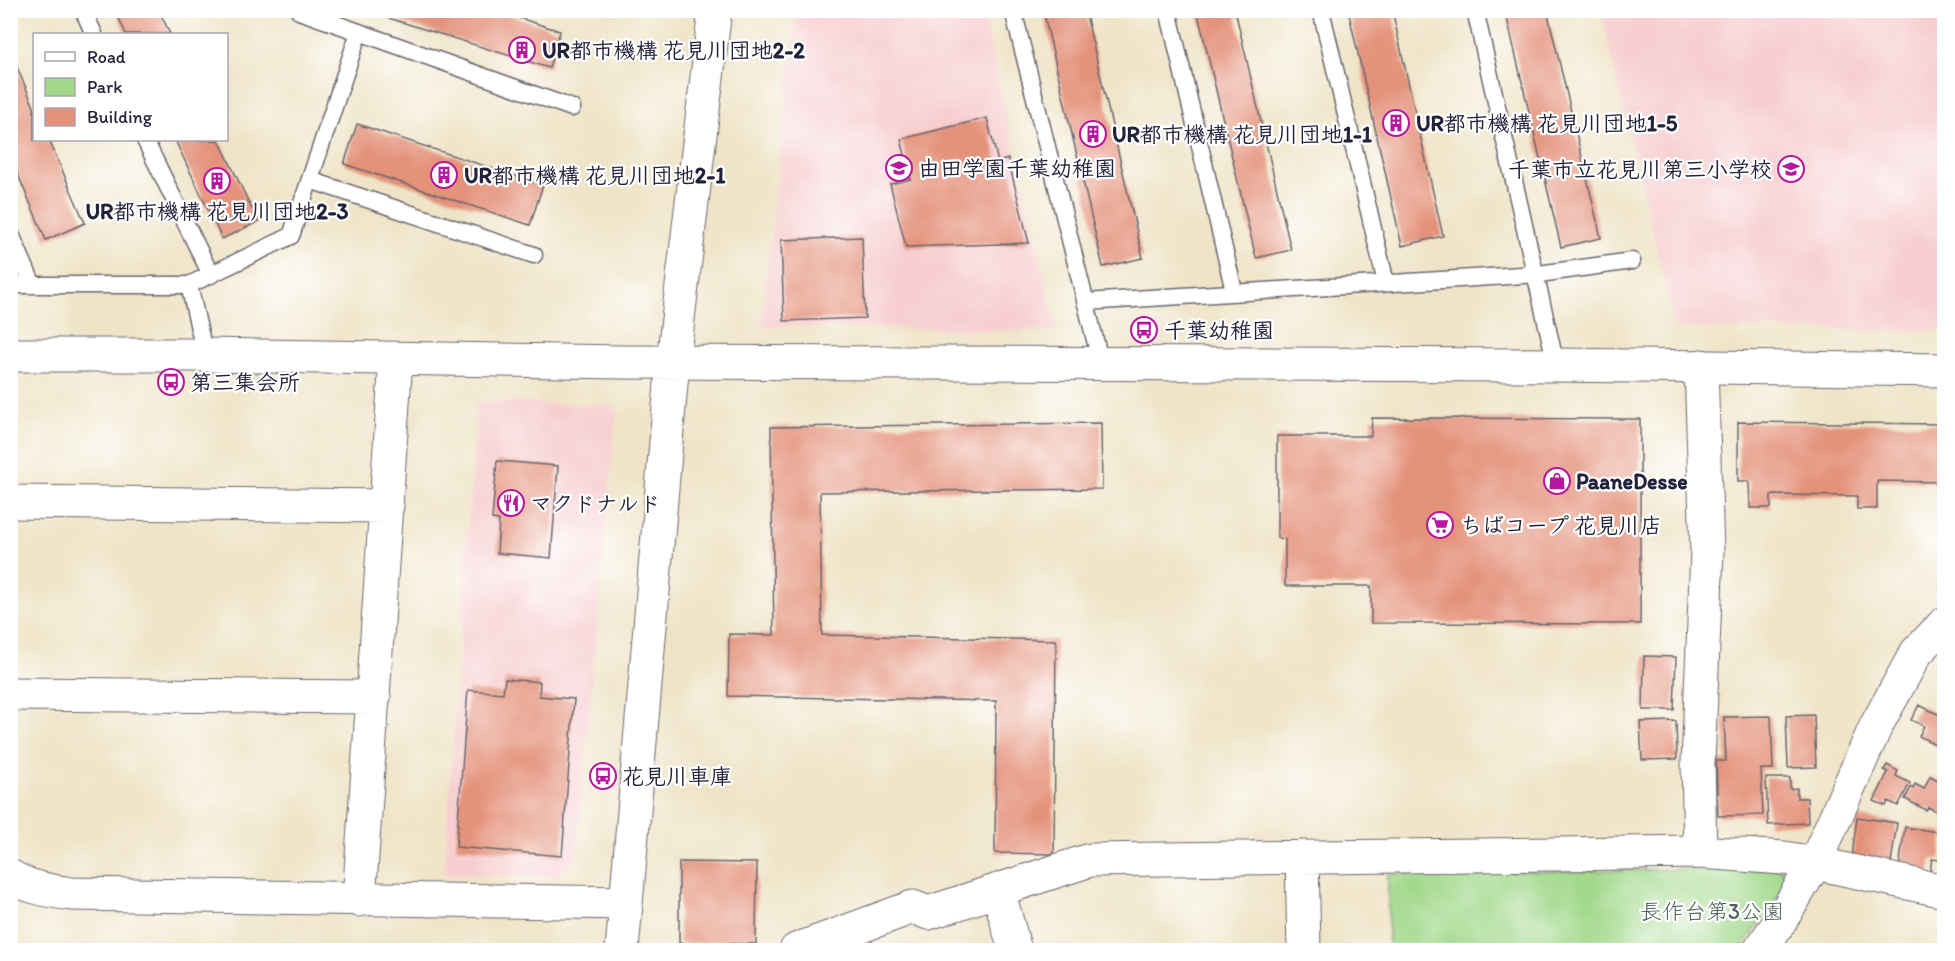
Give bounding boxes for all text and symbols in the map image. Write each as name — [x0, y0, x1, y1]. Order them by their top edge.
legend — [33, 33, 228, 141]
building icon: UR都市機構 花見川団地2-2 — [507, 35, 537, 65]
place label: UR都市機構 花見川団地2-2 — [542, 37, 805, 64]
text: Road — [87, 46, 126, 68]
text: Park — [87, 76, 122, 98]
text: Building — [87, 106, 153, 128]
building icon: UR都市機構 花見川団地1-5 — [1381, 108, 1411, 138]
place label: UR都市機構 花見川団地1-5 — [1416, 110, 1678, 137]
building icon: UR都市機構 花見川団地1-1 — [1078, 119, 1108, 149]
place label: UR都市機構 花見川団地1-1 — [1112, 121, 1373, 148]
school or university icon: 由田学園千葉幼稚園 — [884, 153, 914, 183]
school or university icon: 千葉市立花見川第三小学校 — [1776, 154, 1806, 184]
place label: 由田学園千葉幼稚園 — [918, 155, 1116, 182]
place label: 千葉市立花見川第三小学校 — [1508, 156, 1772, 183]
building icon: UR都市機構 花見川団地2-1 — [429, 160, 459, 190]
place label: UR都市機構 花見川団地2-1 — [464, 162, 726, 189]
building icon: UR都市機構 花見川団地2-3 — [202, 166, 232, 196]
place label: UR都市機構 花見川団地2-3 — [85, 198, 349, 225]
bus stop icon: 千葉幼稚園 — [1129, 315, 1159, 345]
place label: 千葉幼稚園 — [1164, 317, 1274, 344]
bus stop icon: 第三集会所 — [156, 367, 186, 397]
place label: 第三集会所 — [190, 369, 300, 396]
shop icon: PaaneDesse — [1542, 466, 1572, 496]
place label: PaaneDesse — [1576, 468, 1688, 495]
restaurant icon: マクドナルド — [496, 488, 526, 518]
place label: マクドナルド — [530, 490, 661, 517]
supermarket icon: ちばコープ 花見川店 — [1425, 510, 1455, 540]
place label: ちばコープ 花見川店 — [1460, 512, 1662, 539]
bus stop icon: 花見川車庫 — [588, 761, 618, 791]
place label: 花見川車庫 — [622, 763, 732, 790]
park label: 長作台第3公園 — [1640, 898, 1784, 925]

